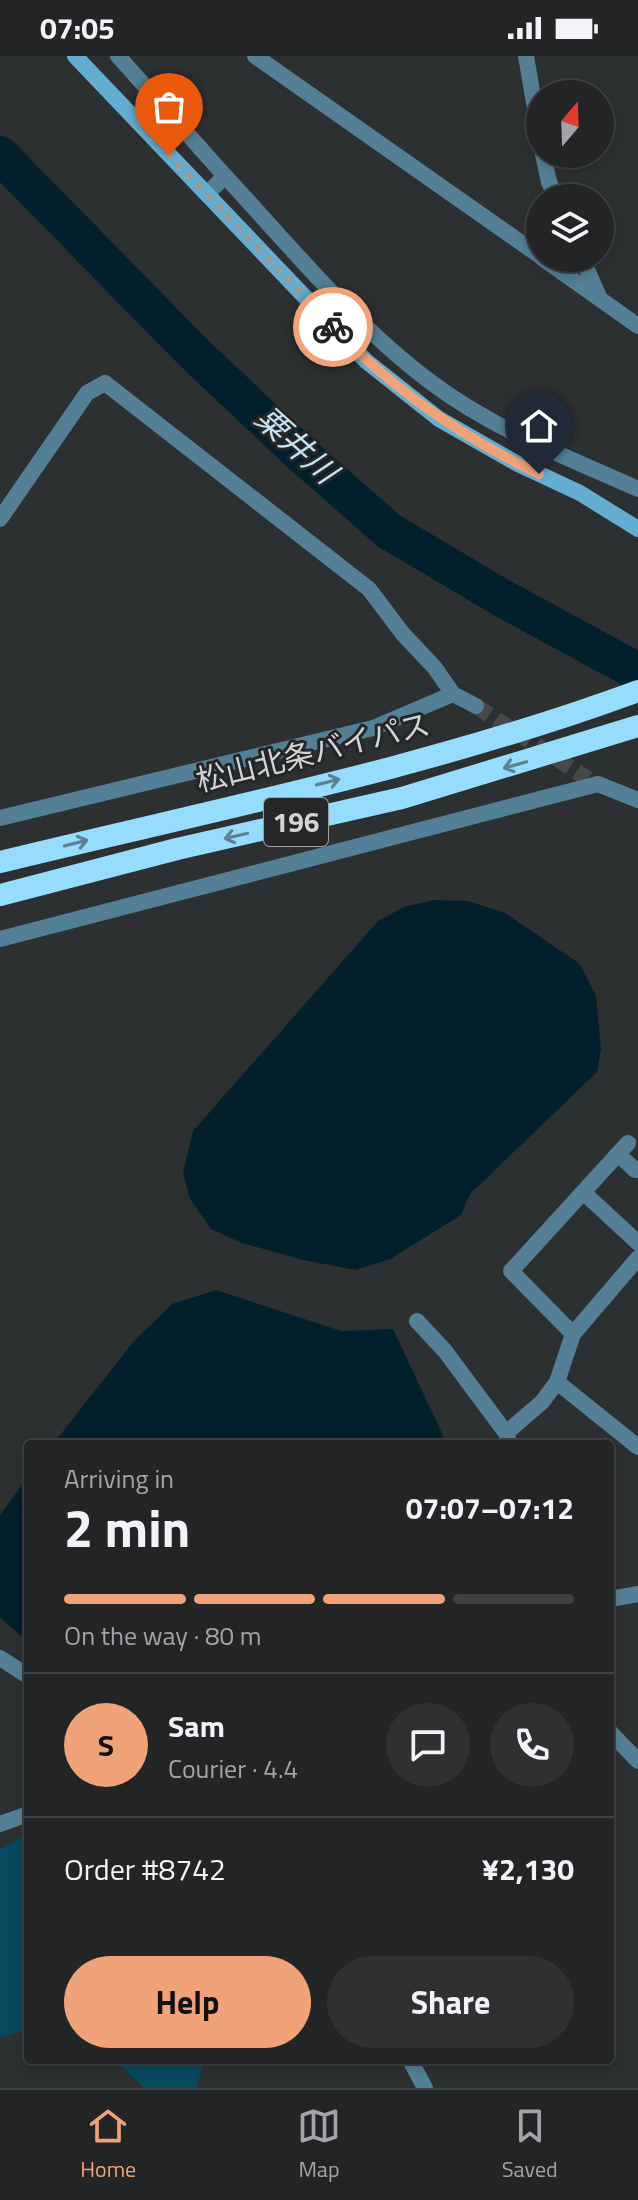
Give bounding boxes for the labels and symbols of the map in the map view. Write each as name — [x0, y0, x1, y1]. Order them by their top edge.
pin — [135, 73, 203, 155]
north arrow — [526, 80, 614, 168]
courier — [293, 287, 373, 367]
pin — [505, 392, 573, 474]
water label: 粟井川 — [245, 394, 351, 496]
street label: 松山北条バイパス — [191, 701, 434, 803]
one-way arrow — [502, 758, 528, 773]
one-way arrow — [315, 774, 341, 789]
road number: 196 — [264, 798, 328, 846]
one-way arrow — [223, 829, 249, 844]
one-way arrow — [62, 835, 88, 850]

